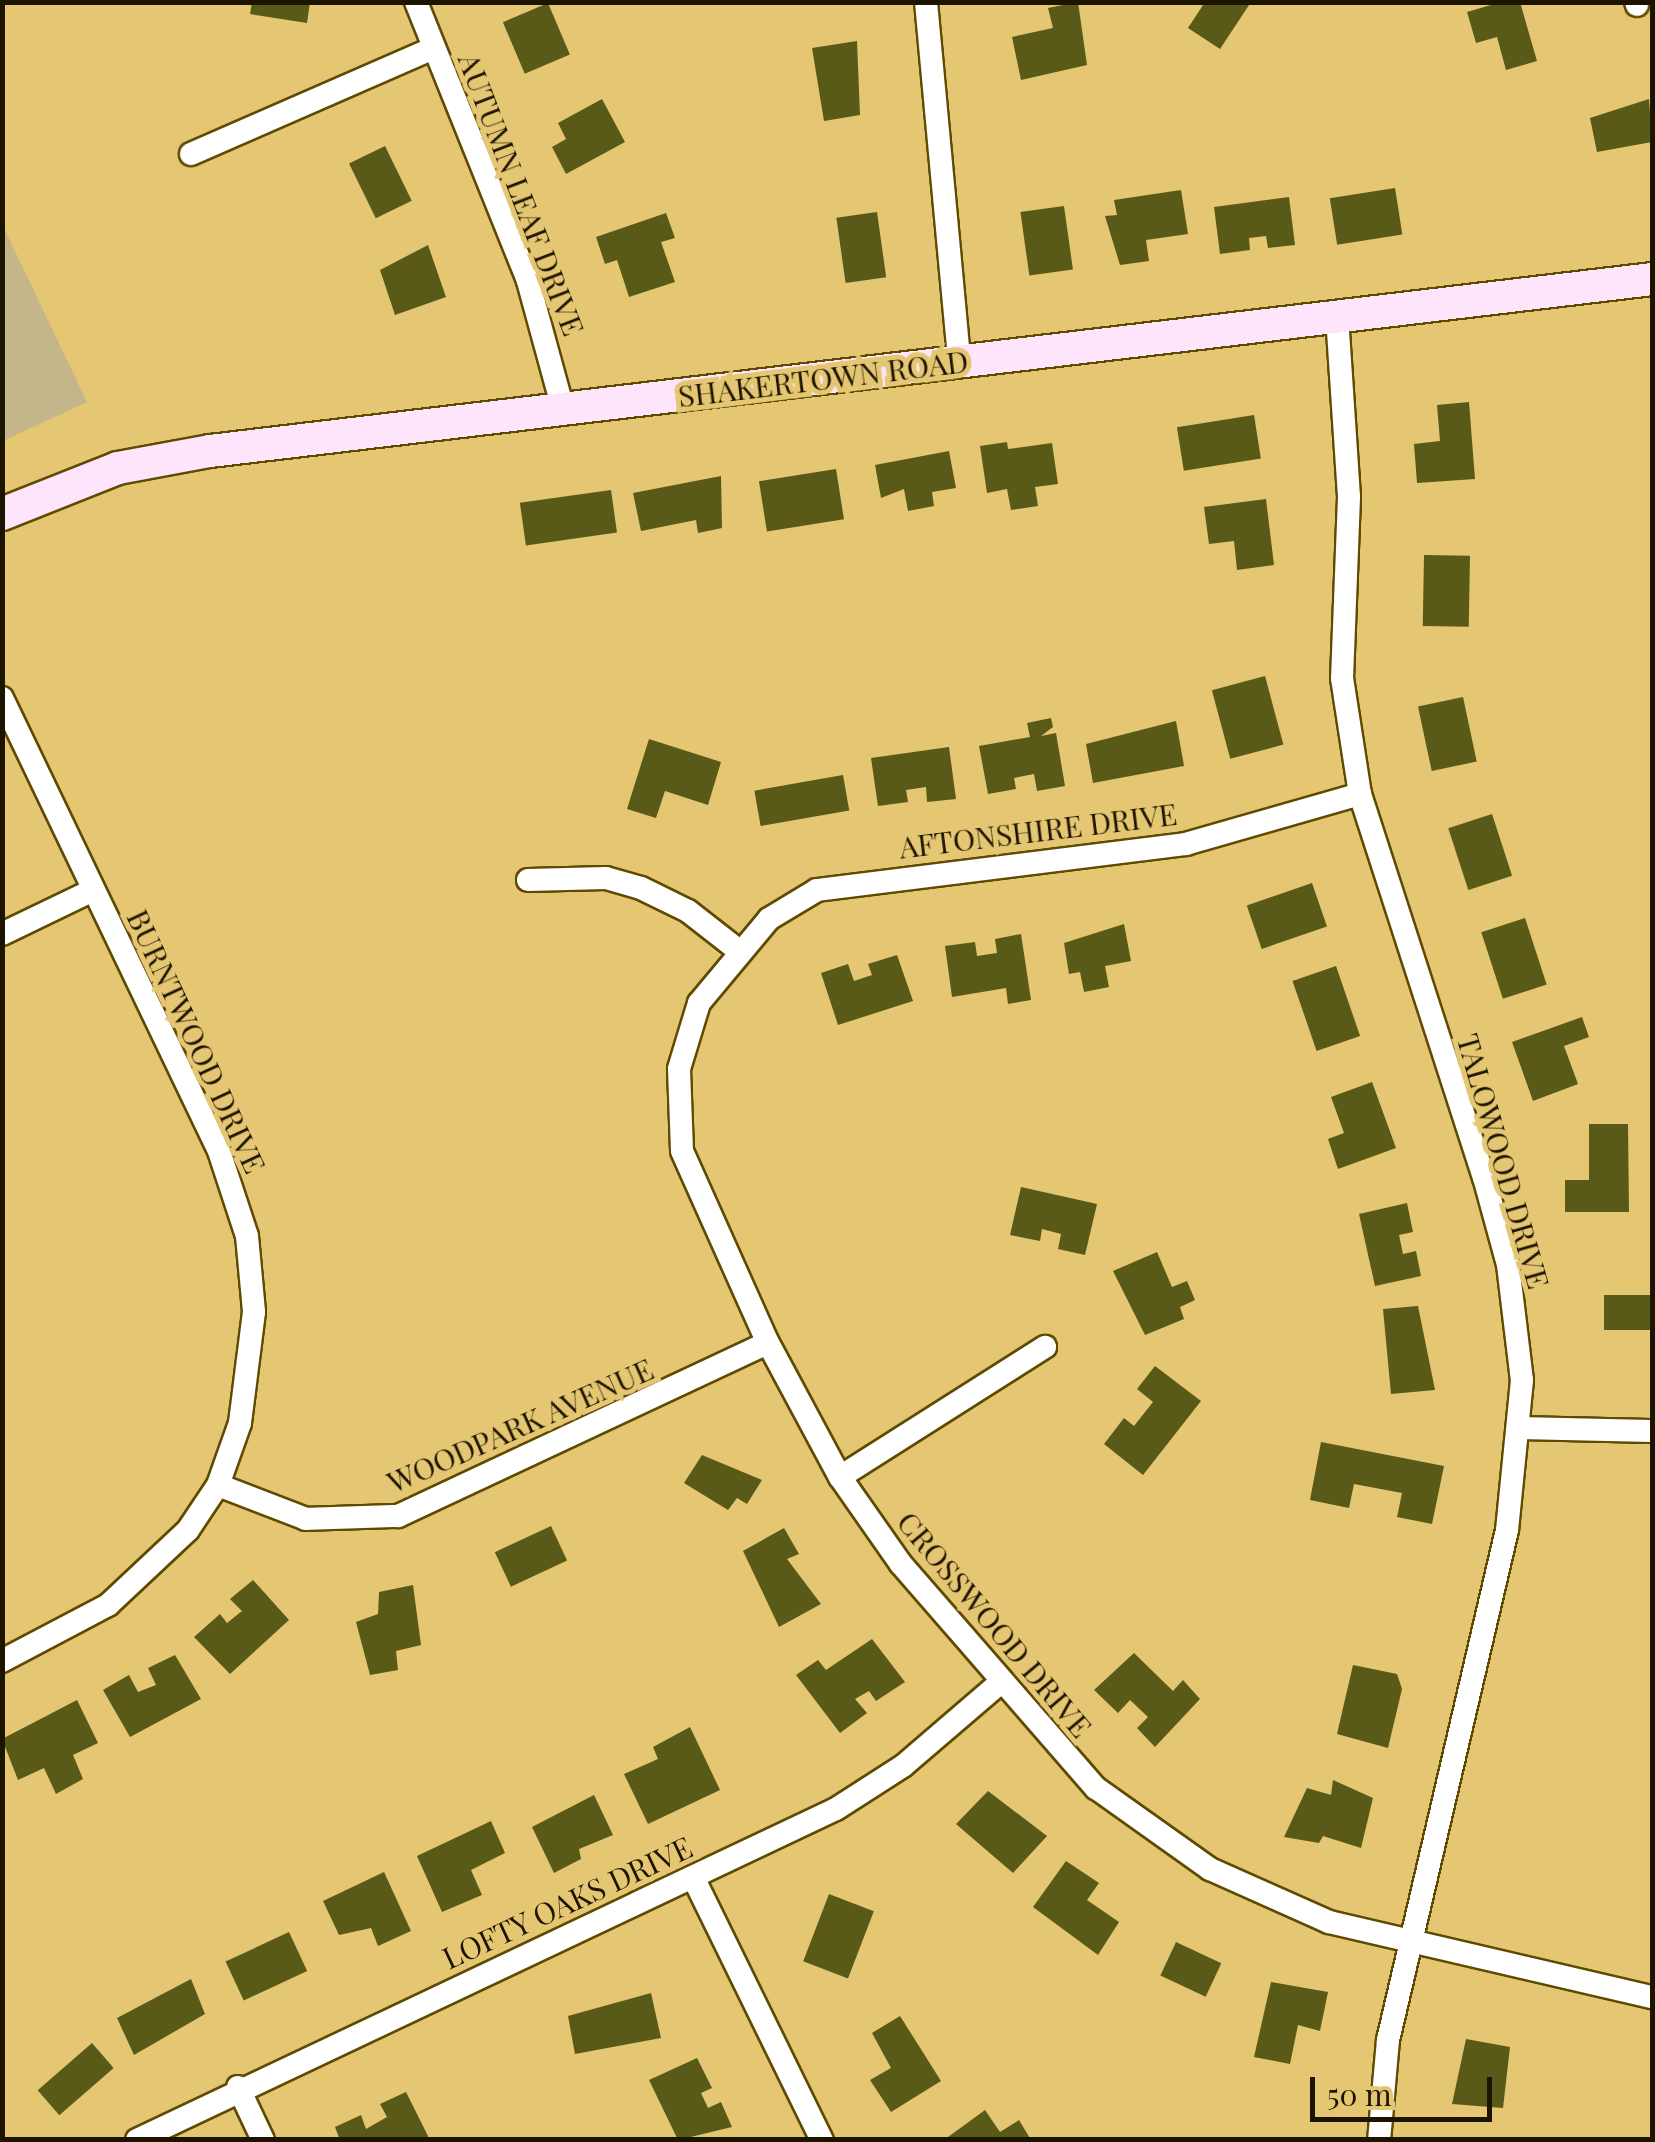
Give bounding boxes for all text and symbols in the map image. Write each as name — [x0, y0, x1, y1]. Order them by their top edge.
street label: AUTUMN LEAF DRIVE — [451, 47, 593, 341]
street label: SHAKERTOWN ROAD — [676, 342, 970, 414]
street label: AFTONSHIRE DRIVE — [897, 795, 1179, 865]
street label: BURNTWOOD DRIVE — [120, 904, 274, 1178]
street label: TALOWOOD DRIVE — [1450, 1029, 1558, 1293]
street label: WOODPARK AVENUE — [381, 1350, 659, 1500]
street label: CROSSWOOD DRIVE — [890, 1504, 1100, 1744]
street label: LOFTY OAKS DRIVE — [436, 1828, 698, 1976]
scale bar — [1315, 2057, 1498, 2119]
text: 50 m — [1327, 2074, 1392, 2114]

